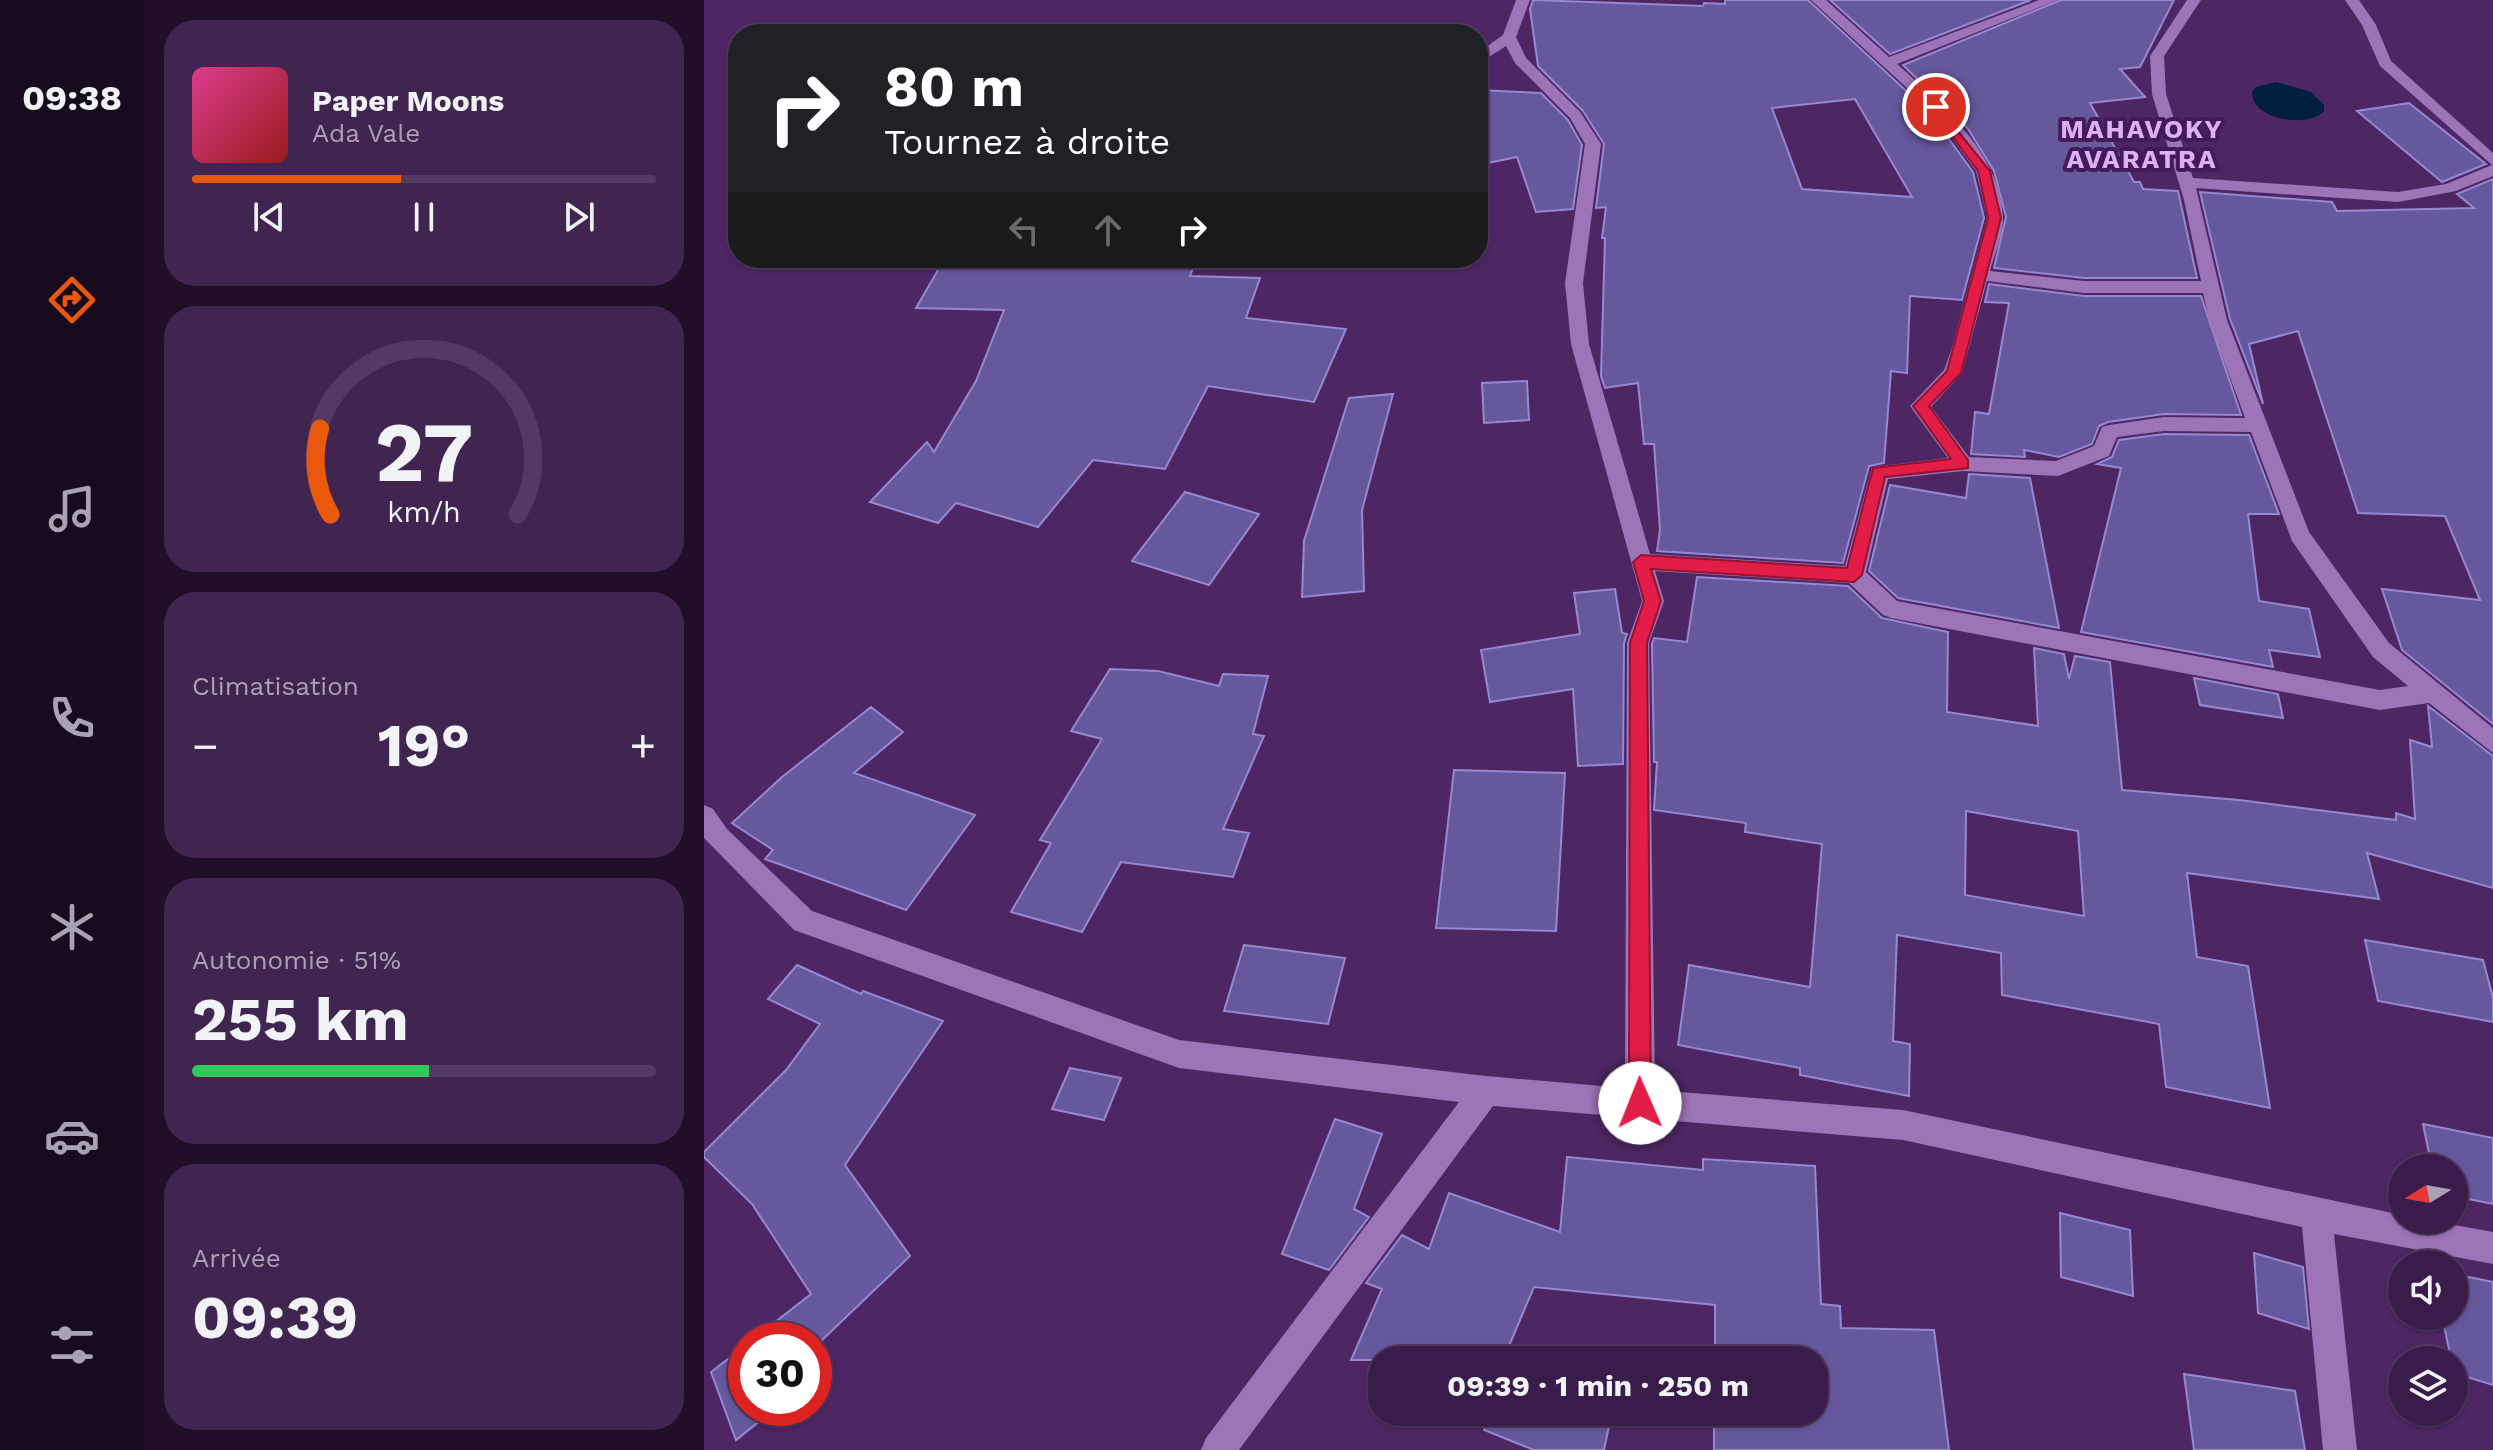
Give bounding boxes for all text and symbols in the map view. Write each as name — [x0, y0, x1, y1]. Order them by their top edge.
text: 80 m — [884, 54, 1024, 120]
icon: right — [752, 56, 856, 160]
pin — [1902, 73, 1970, 141]
text: 09:38 — [22, 77, 122, 119]
text: Paper Moons — [312, 83, 504, 118]
icon: arrive — [1914, 85, 1958, 129]
district label: MAHAVOKY AVARATRA — [2060, 114, 2224, 174]
text: Ada Vale — [312, 118, 420, 148]
text: Tournez à droite — [884, 121, 1170, 163]
icon: previous — [247, 195, 291, 239]
icon: pause — [402, 195, 446, 239]
icon: next — [557, 195, 601, 239]
icon: left — [1002, 208, 1046, 252]
icon: ahead — [1086, 208, 1130, 252]
icon: right — [1170, 208, 1214, 252]
icon: directions — [44, 272, 100, 328]
text: 27 — [375, 404, 473, 501]
icon: music — [44, 481, 100, 537]
text: km/h — [387, 495, 461, 529]
text: Climatisation — [192, 671, 359, 701]
icon: phone — [44, 690, 100, 746]
text: 19° — [378, 710, 470, 781]
text: − — [192, 720, 219, 772]
text: + — [629, 720, 656, 772]
icon: climate — [44, 899, 100, 955]
text: Autonomie · 51% — [192, 945, 401, 975]
text: 255 km — [192, 984, 409, 1055]
position arrow — [1598, 1061, 1682, 1145]
icon: car — [44, 1108, 100, 1164]
north arrow — [2388, 1154, 2468, 1234]
map controls — [2388, 1154, 2468, 1426]
text: Arrivée — [192, 1243, 281, 1273]
button: sound — [2388, 1250, 2468, 1330]
text: 09:39 — [192, 1282, 358, 1353]
icon: filters — [44, 1317, 100, 1373]
speed limit sign: 30 — [728, 1322, 832, 1426]
button: layers — [2388, 1346, 2468, 1426]
text: 09:39 · 1 min · 250 m — [1447, 1368, 1749, 1403]

